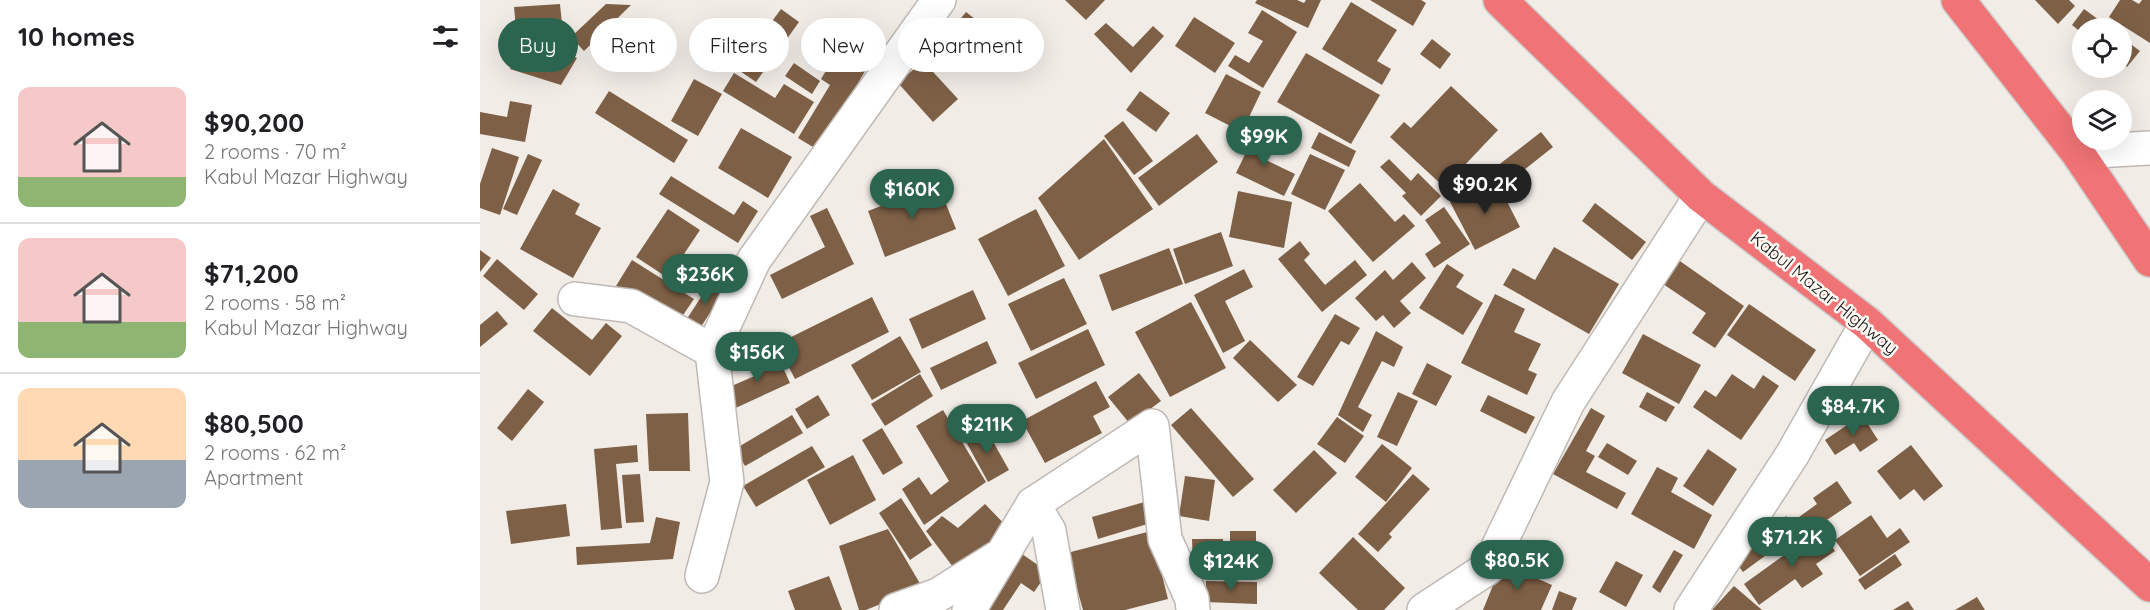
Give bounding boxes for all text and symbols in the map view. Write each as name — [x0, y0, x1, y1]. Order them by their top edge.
chip: Buy — [498, 18, 578, 72]
chip: Rent — [590, 18, 677, 72]
chip: Filters — [689, 18, 789, 72]
chip: New — [801, 18, 886, 72]
chip: Apartment — [898, 18, 1044, 72]
map controls — [2072, 18, 2132, 150]
button: locate — [2072, 18, 2132, 78]
text: 10 homes — [18, 20, 135, 53]
icon: filters — [429, 20, 462, 53]
button: layers — [2072, 90, 2132, 150]
text: $90,200 — [204, 106, 304, 139]
icon: home — [66, 111, 138, 183]
pin: $99K — [1228, 116, 1300, 167]
text: $99K — [1240, 123, 1288, 148]
text: 2 rooms · 70 m² — [204, 139, 347, 164]
text: Kabul Mazar Highway — [204, 164, 408, 189]
pin: $90.2K — [1436, 164, 1534, 215]
pin: $160K — [870, 169, 954, 220]
text: $90.2K — [1452, 171, 1518, 196]
text: $160K — [884, 176, 940, 201]
street label: Kabul Mazar Highway — [1746, 226, 1903, 359]
pin: $236K — [663, 254, 747, 305]
text: $71,200 — [204, 257, 299, 290]
text: $236K — [676, 261, 734, 286]
icon: home — [66, 262, 138, 334]
text: 2 rooms · 58 m² — [204, 290, 346, 315]
text: Kabul Mazar Highway — [204, 315, 408, 340]
pin: $156K — [715, 332, 799, 383]
text: $156K — [729, 339, 785, 364]
pin: $84.7K — [1804, 386, 1902, 437]
text: $84.7K — [1821, 393, 1885, 418]
pin: $211K — [945, 404, 1029, 455]
text: $80,500 — [204, 407, 304, 440]
text: $211K — [961, 411, 1013, 436]
icon: home — [66, 412, 138, 484]
text: 2 rooms · 62 m² — [204, 440, 346, 465]
text: Apartment — [204, 465, 304, 490]
pin: $71.2K — [1743, 517, 1841, 568]
text: $71.2K — [1762, 524, 1822, 549]
pin: $80.5K — [1468, 540, 1566, 591]
pin: $124K — [1189, 541, 1273, 592]
text: $80.5K — [1485, 547, 1549, 572]
text: $124K — [1203, 548, 1259, 573]

